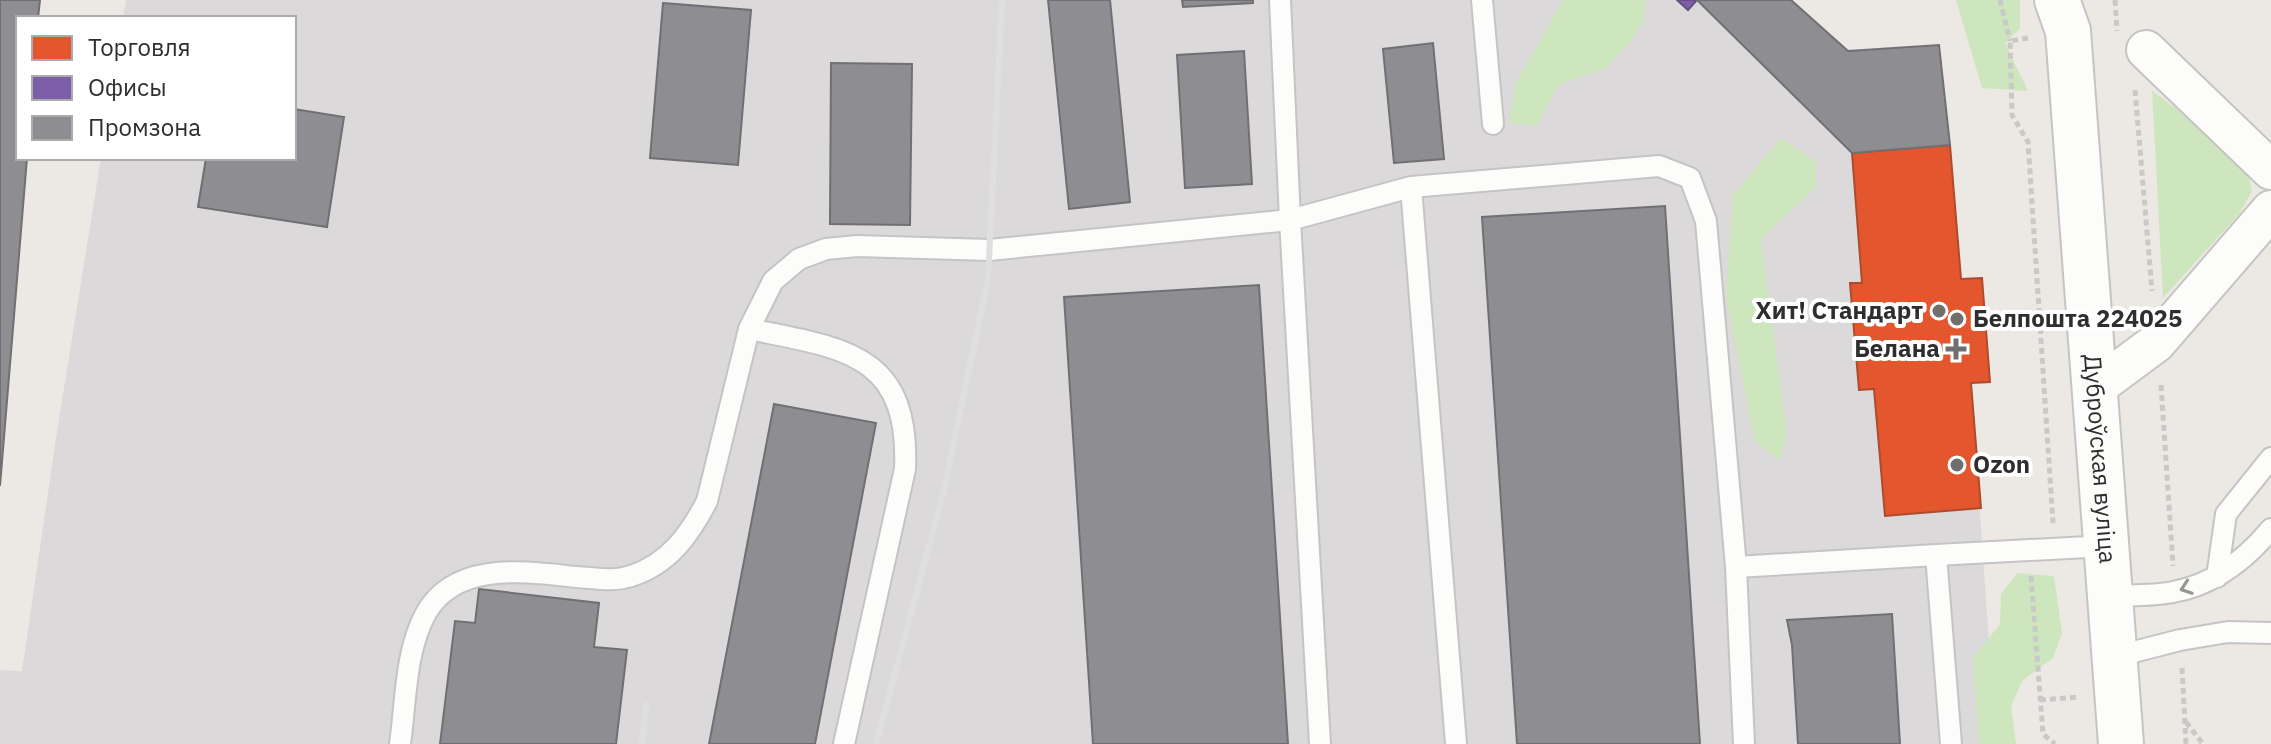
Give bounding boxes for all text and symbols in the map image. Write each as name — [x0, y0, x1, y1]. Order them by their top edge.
legend — [16, 16, 296, 160]
text: Торговля — [88, 31, 191, 63]
text: Офисы — [88, 71, 167, 103]
text: Промзона — [88, 111, 201, 143]
place label: Хит! Стандарт — [1756, 294, 1923, 326]
marker: Хит! Стандарт — [1930, 302, 1948, 320]
place label: Белпошта 224025 — [1973, 302, 2182, 334]
marker: Белпошта 224025 — [1948, 310, 1966, 328]
place label: Белана — [1854, 332, 1940, 364]
marker: Белана — [1947, 340, 1965, 358]
street label: Дуброўская вуліца — [2077, 353, 2125, 565]
place label: Ozon — [1973, 448, 2030, 480]
marker: Ozon — [1948, 456, 1966, 474]
one-way arrow — [2180, 578, 2194, 594]

